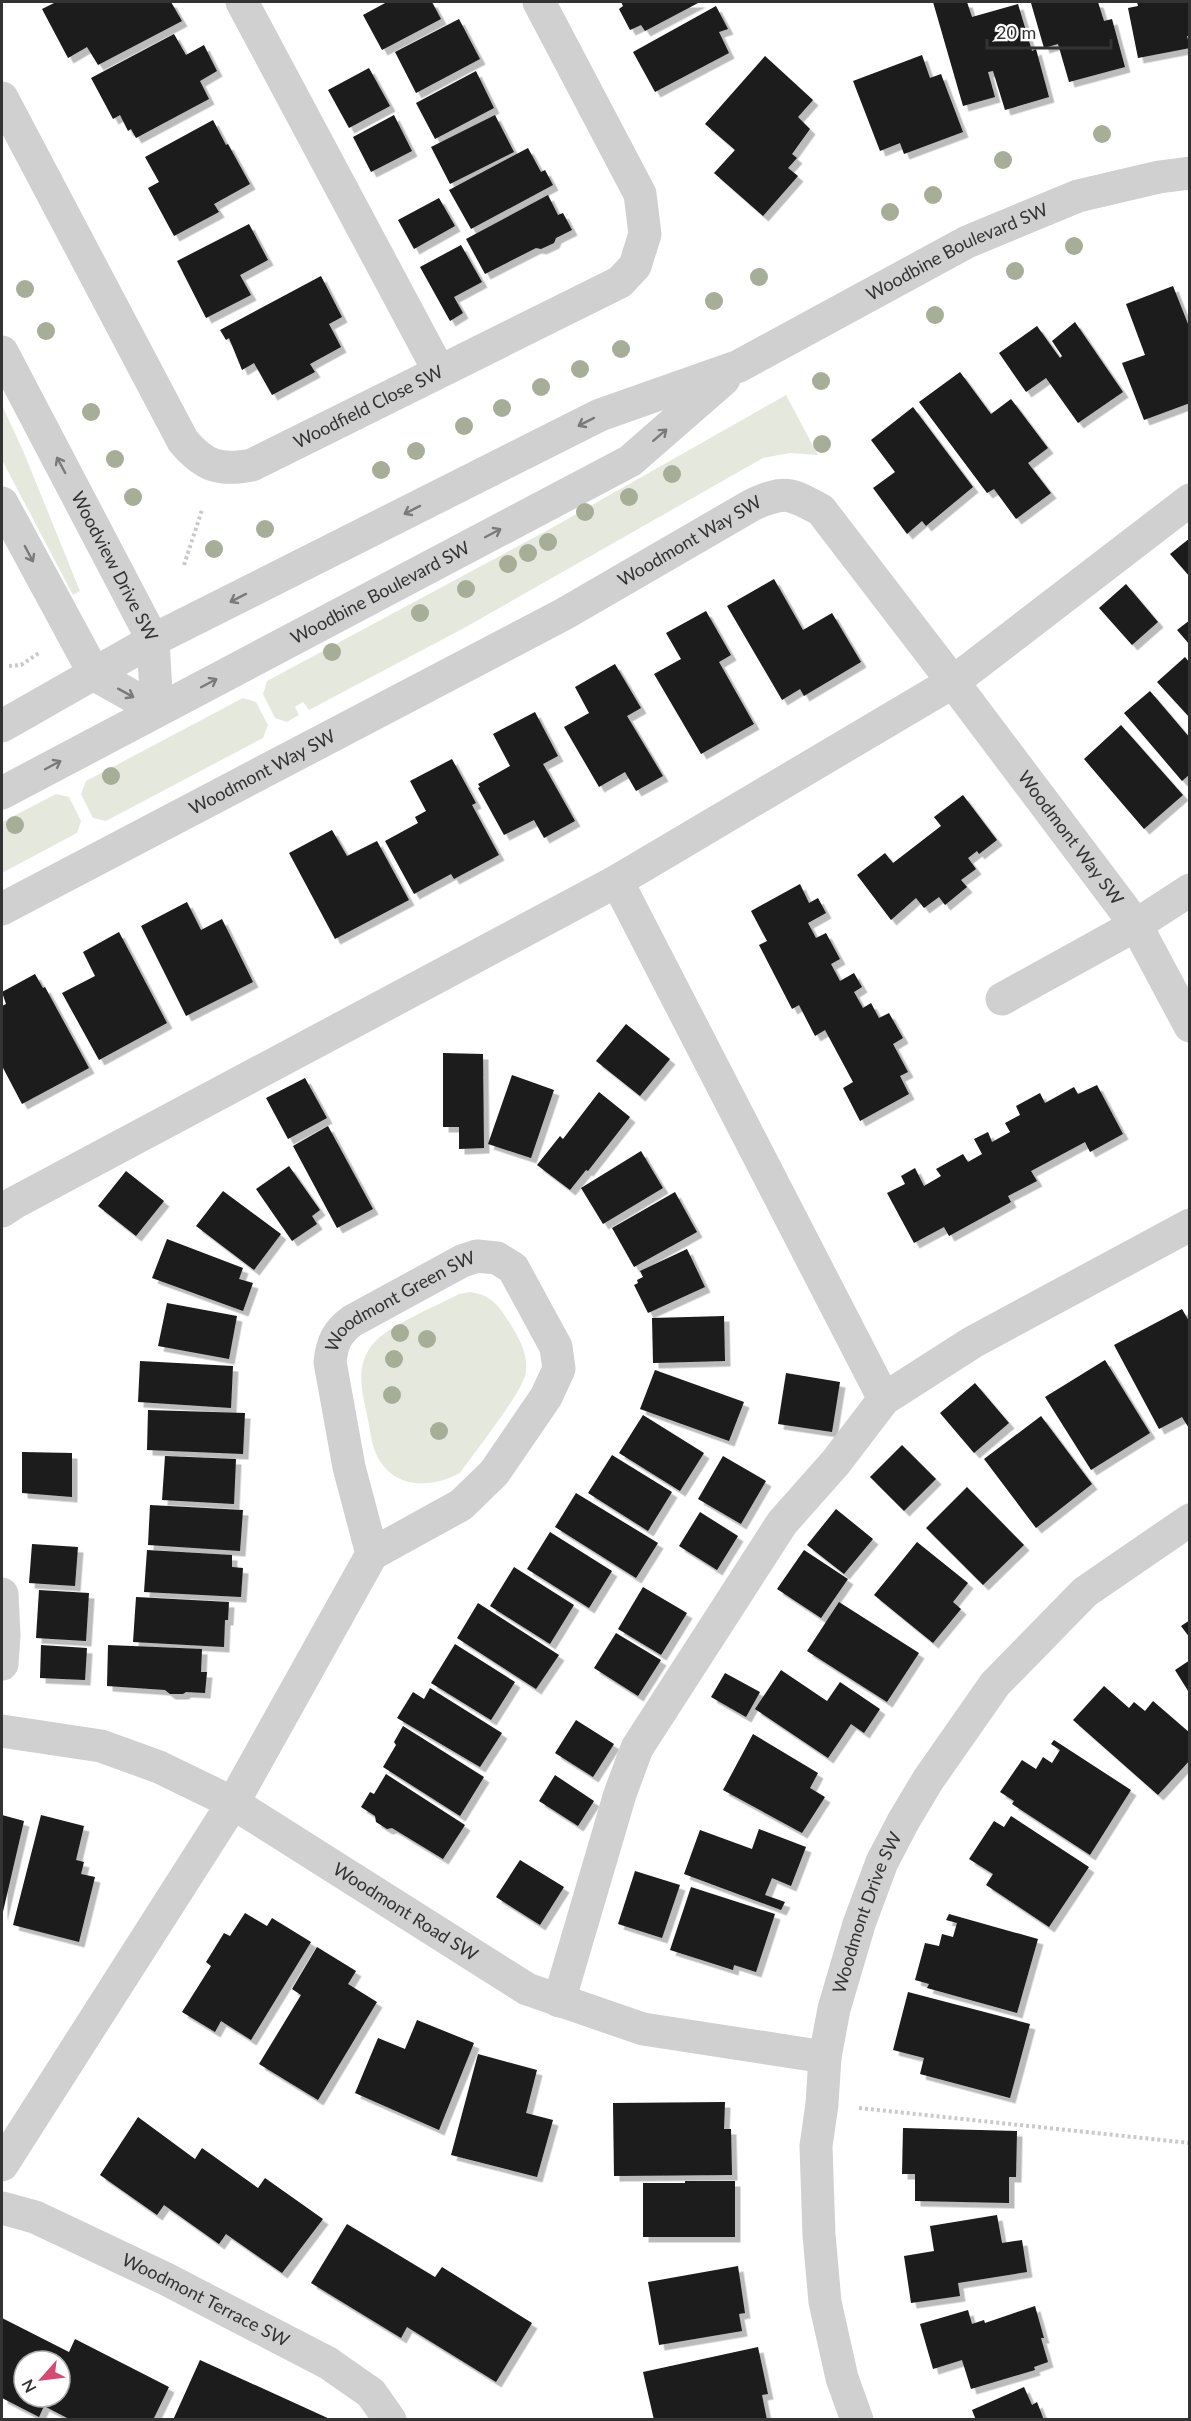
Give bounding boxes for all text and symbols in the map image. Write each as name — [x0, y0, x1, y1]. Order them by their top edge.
scale bar — [987, 12, 1112, 50]
text: 20 m — [996, 21, 1036, 43]
street label: Woodbine Boulevard SW — [862, 198, 1051, 305]
street label: Woodfield Close SW — [290, 360, 447, 452]
one-way arrow — [577, 417, 595, 429]
one-way arrow — [652, 428, 667, 442]
one-way arrow — [54, 456, 66, 474]
street label: Woodview Drive SW — [67, 487, 164, 645]
street label: Woodmont Way SW — [614, 490, 765, 590]
one-way arrow — [403, 505, 421, 516]
one-way arrow — [484, 527, 501, 539]
street label: Woodbine Boulevard SW — [287, 536, 474, 648]
one-way arrow — [23, 545, 35, 562]
one-way arrow — [229, 593, 247, 604]
one-way arrow — [200, 677, 217, 689]
one-way arrow — [117, 687, 134, 699]
street label: Woodmont Way SW — [185, 724, 339, 819]
one-way arrow — [44, 759, 62, 770]
street label: Woodmont Way SW — [1014, 766, 1129, 909]
street label: Woodmont Green SW — [320, 1245, 478, 1354]
street label: Woodmont Drive SW — [827, 1828, 906, 1996]
street label: Woodmont Road SW — [329, 1857, 483, 1965]
street label: Woodmont Terrace SW — [119, 2248, 294, 2351]
north arrow — [12, 2349, 72, 2409]
text: N — [17, 2376, 40, 2396]

